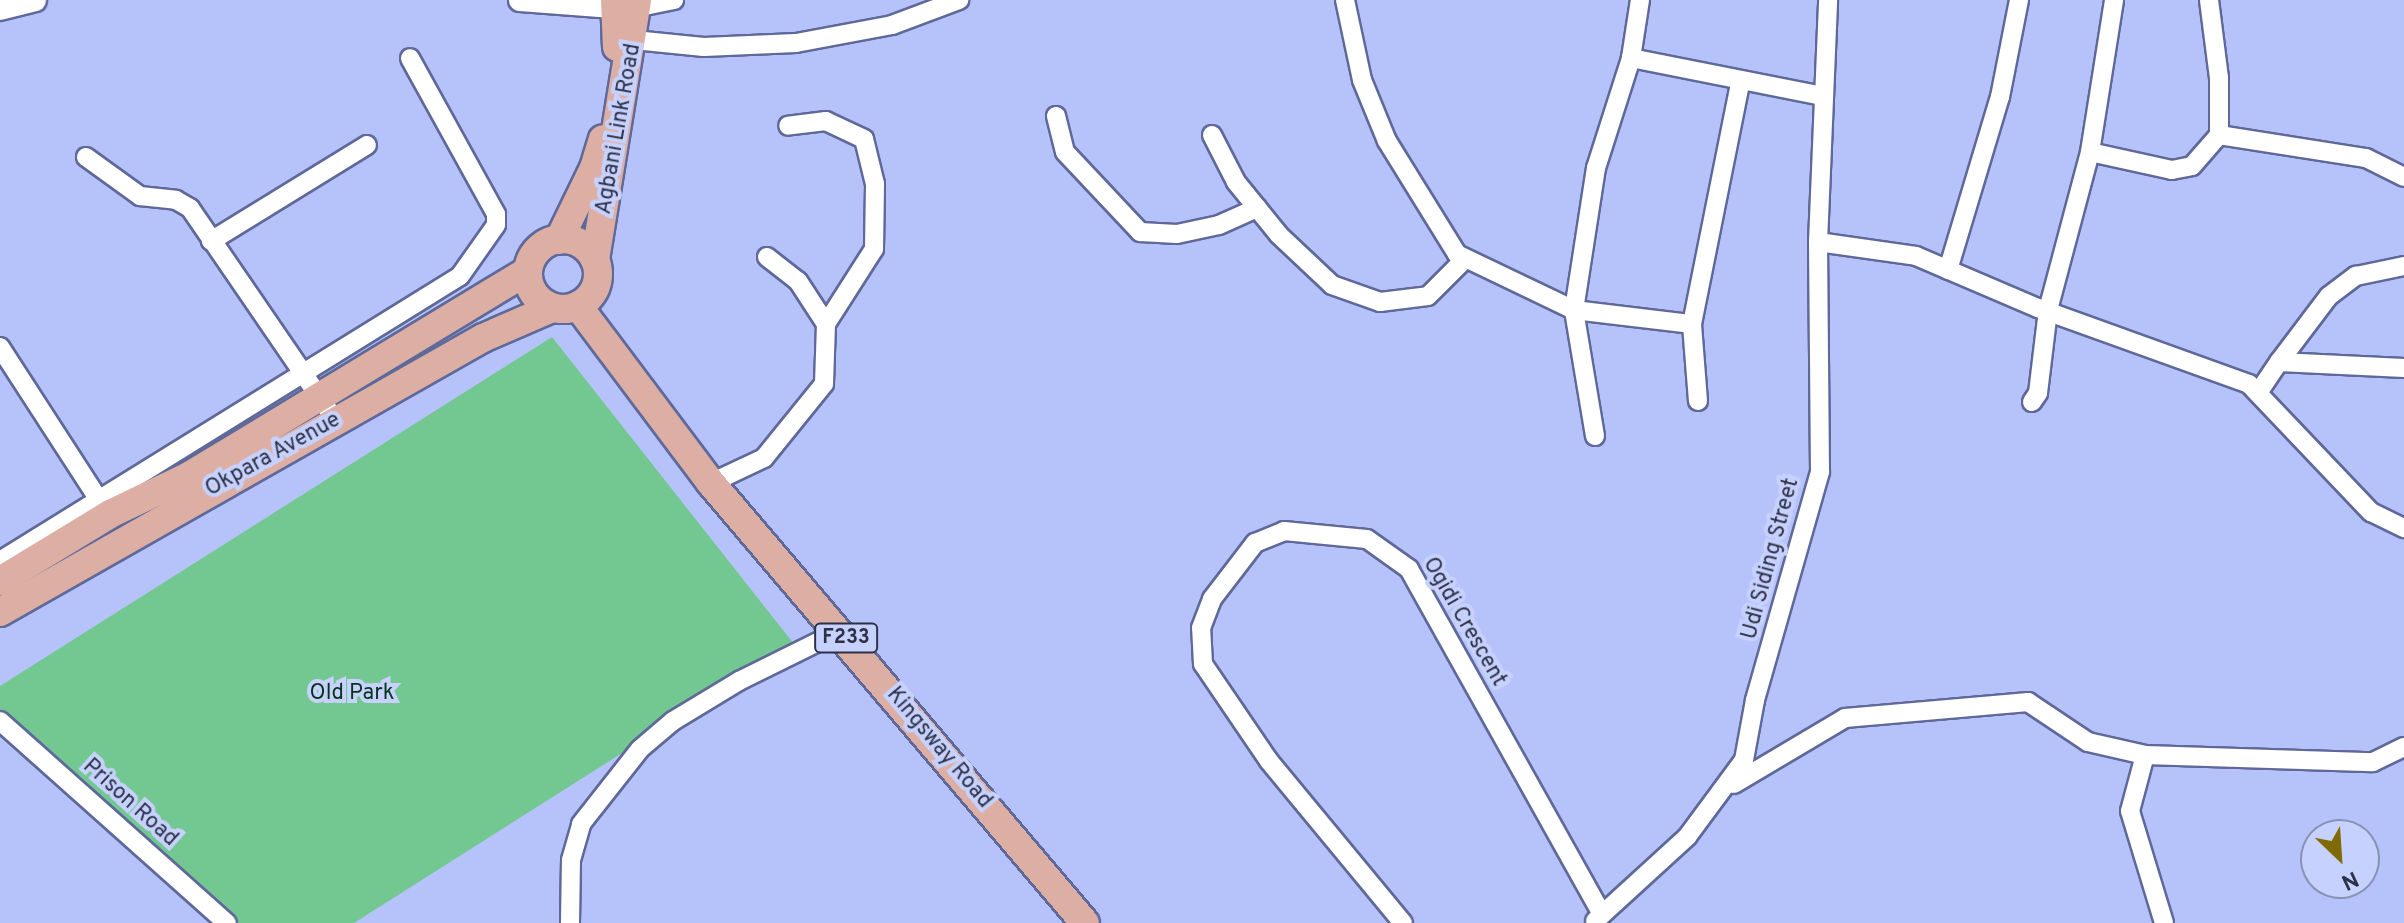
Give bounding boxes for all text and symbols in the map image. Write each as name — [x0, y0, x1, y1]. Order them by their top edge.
street label: Agbani Link Road — [591, 42, 647, 216]
street label: Okpara Avenue — [201, 407, 345, 503]
street label: Udi Siding Street — [1737, 475, 1805, 643]
street label: Ogidi Crescent — [1416, 553, 1512, 691]
road number: F233 — [814, 622, 878, 654]
park label: Old Park — [310, 681, 394, 707]
street label: Kingsway Road — [881, 682, 997, 814]
street label: Prison Road — [77, 753, 183, 853]
north arrow — [2300, 819, 2380, 899]
text: N — [2337, 864, 2362, 895]

